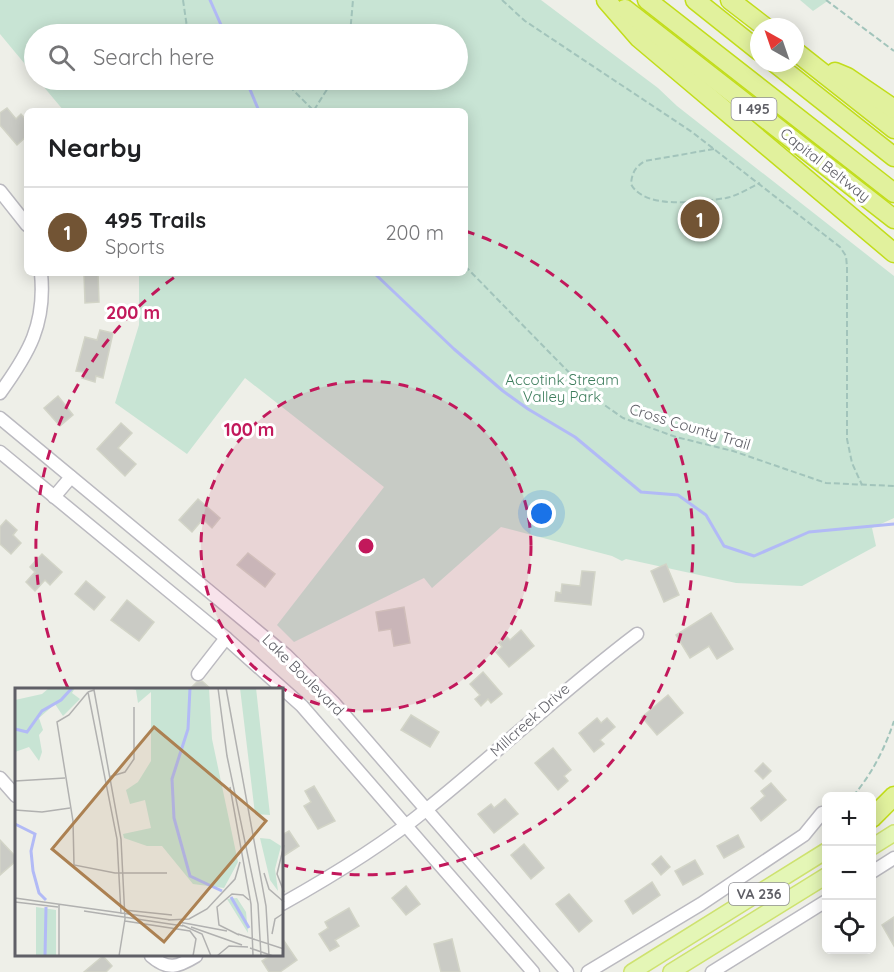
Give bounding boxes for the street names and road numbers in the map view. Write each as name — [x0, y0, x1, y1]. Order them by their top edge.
road number: I 495 — [732, 98, 777, 120]
street label: Capital Beltway — [776, 124, 874, 206]
street label: Cross County Trail — [627, 399, 753, 454]
street label: Lake Boulevard — [258, 630, 348, 720]
street label: Millcreek Drive — [486, 679, 573, 760]
road number: VA 236 — [729, 883, 789, 905]

